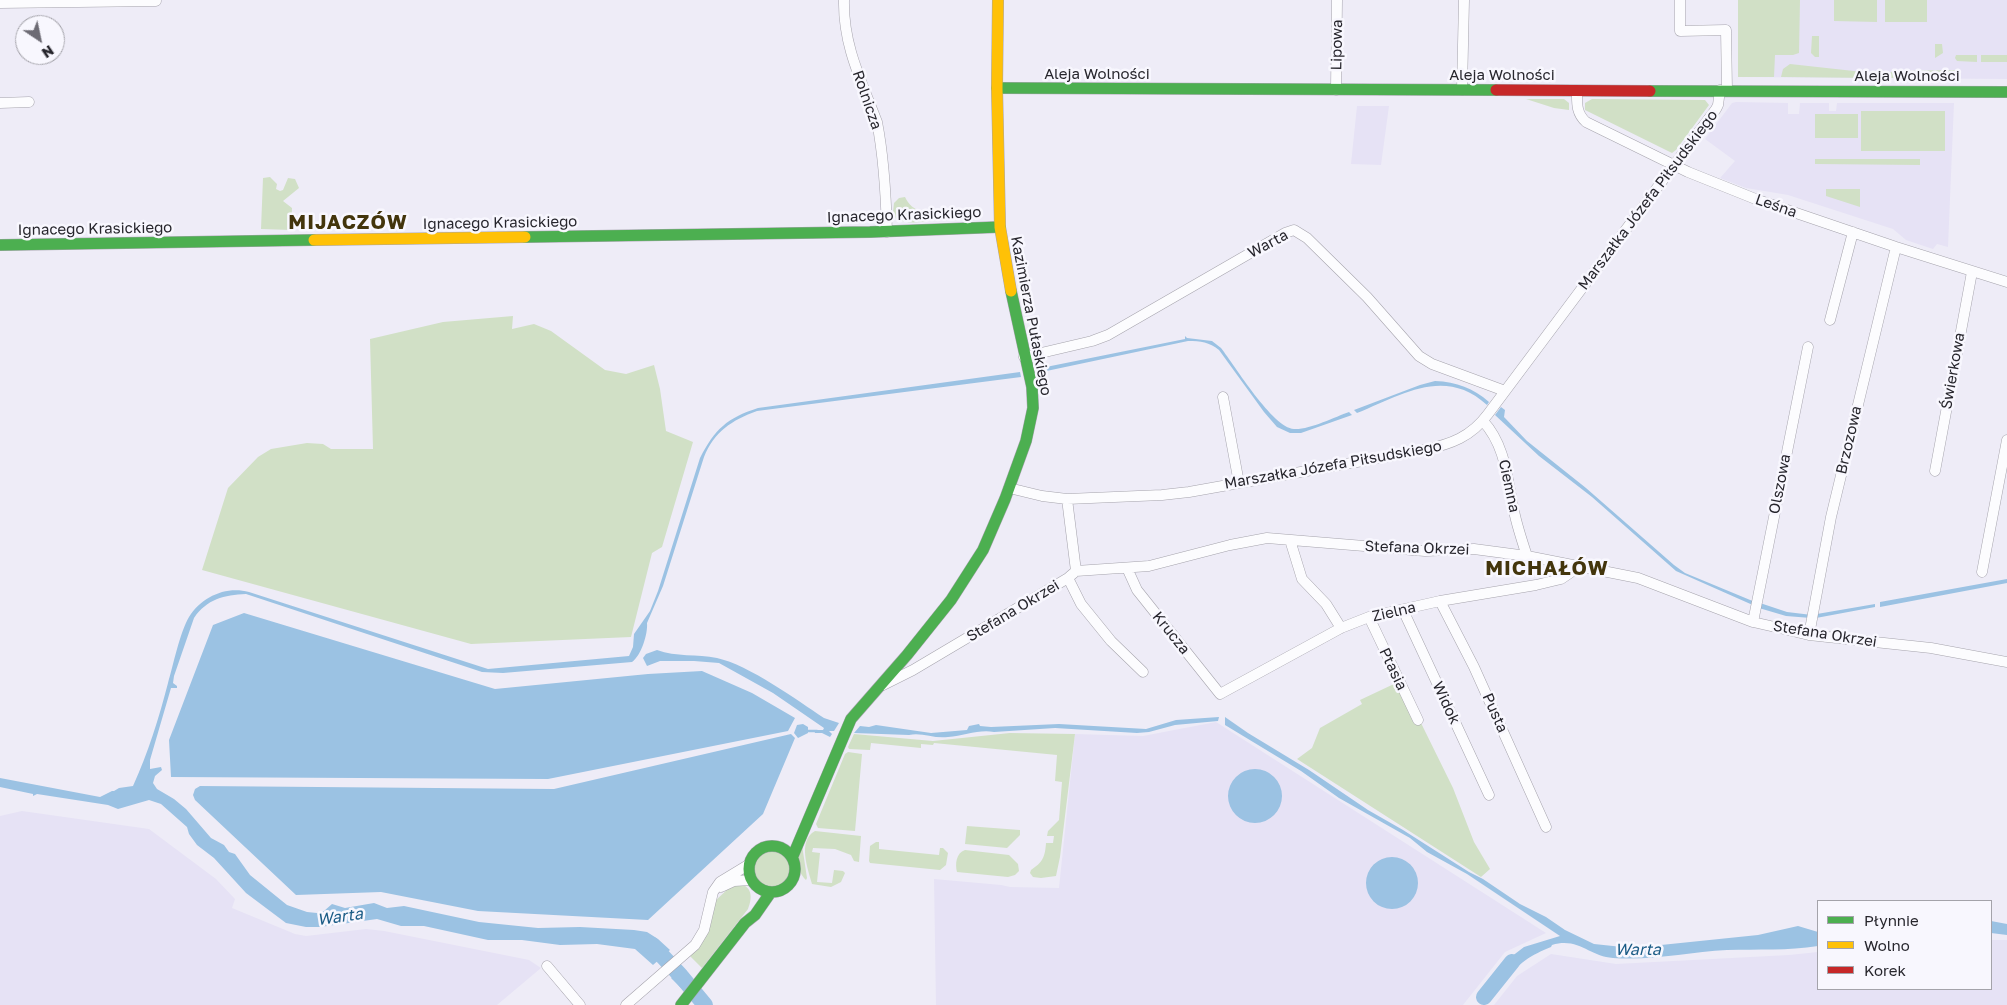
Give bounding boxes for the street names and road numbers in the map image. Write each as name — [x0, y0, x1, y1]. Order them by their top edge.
street label: Lipowa — [1328, 19, 1346, 71]
street label: Aleja Wolności — [1044, 65, 1150, 83]
street label: Aleja Wolności — [1449, 66, 1555, 84]
street label: Aleja Wolności — [1854, 67, 1960, 85]
street label: Rolnicza — [848, 68, 886, 132]
street label: Marszałka Józefa Piłsudskiego — [1574, 107, 1722, 293]
street label: Leśna — [1753, 191, 1799, 221]
street label: Ignacego Krasickiego — [826, 203, 982, 227]
street label: Ignacego Krasickiego — [423, 213, 577, 233]
street label: Ignacego Krasickiego — [18, 219, 172, 239]
street label: Warta — [1245, 226, 1291, 262]
street label: Kazimierza Pułaskiego — [1007, 235, 1055, 397]
street label: Świerkowa — [1937, 331, 1969, 411]
street label: Brzozowa — [1832, 404, 1866, 476]
street label: Marszałka Józefa Piłsudskiego — [1223, 437, 1443, 493]
street label: Olszowa — [1765, 453, 1795, 515]
street label: Ciemna — [1495, 458, 1523, 514]
street label: Stefana Okrzei — [1364, 537, 1470, 559]
street label: Stefana Okrzei — [963, 576, 1063, 646]
street label: Zielna — [1370, 598, 1418, 626]
street label: Krucza — [1148, 608, 1194, 658]
street label: Stefana Okrzei — [1772, 617, 1878, 651]
street label: Ptasia — [1375, 645, 1411, 693]
street label: Widok — [1428, 679, 1464, 727]
street label: Pusta — [1478, 690, 1512, 736]

